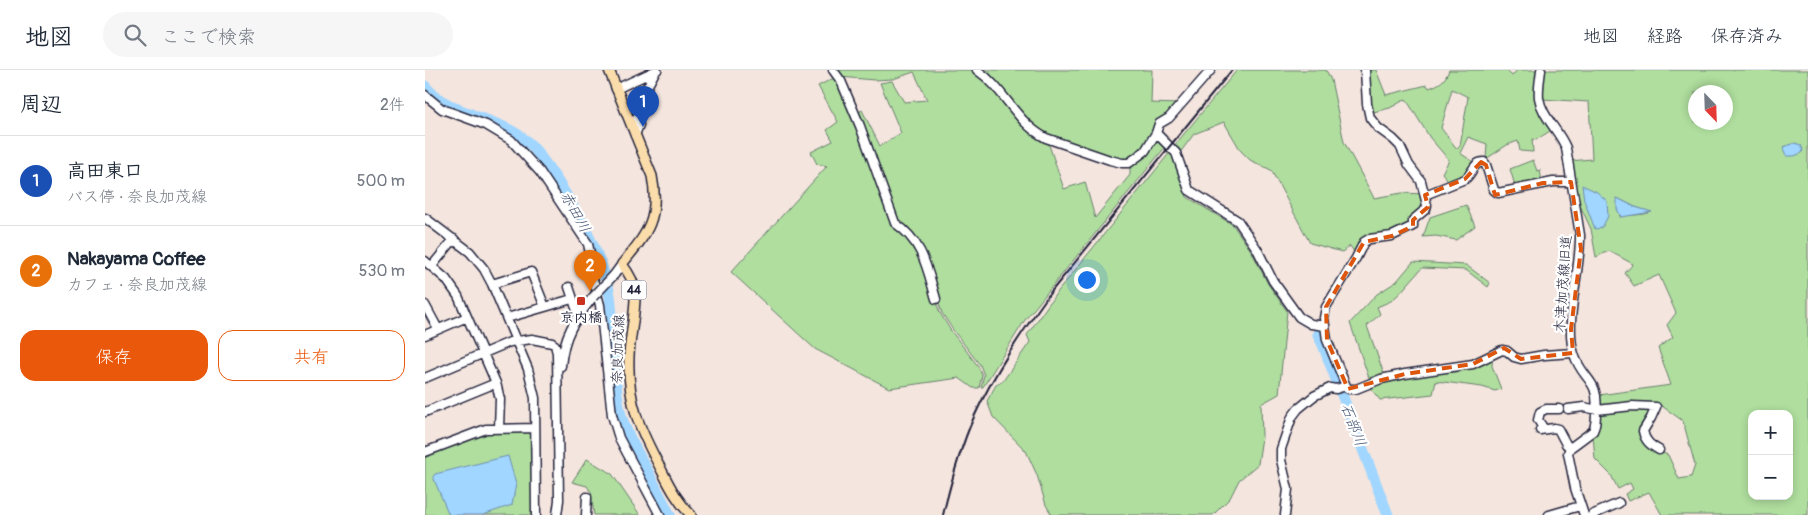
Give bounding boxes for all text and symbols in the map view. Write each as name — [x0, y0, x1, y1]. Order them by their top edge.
search box — [103, 12, 453, 57]
icon: search — [121, 21, 149, 49]
text: 地図 — [25, 23, 73, 52]
text: ここで検索 — [161, 25, 256, 49]
text: 地図 — [1583, 25, 1619, 48]
text: 経路 — [1647, 25, 1683, 48]
text: 保存済み — [1711, 25, 1783, 48]
north arrow — [1688, 85, 1733, 130]
pin: 1 — [627, 86, 659, 127]
text: 周辺 — [20, 91, 62, 118]
text: 2件 — [380, 95, 405, 115]
text: 高田東口 — [67, 159, 143, 183]
text: 1 — [33, 171, 39, 191]
text: 500 m — [357, 171, 405, 191]
text: バス停 · 奈良加茂線 — [67, 187, 207, 207]
water label: 赤田川 — [556, 188, 594, 236]
street label: 木津加茂線旧道 — [1551, 235, 1575, 333]
text: Nakayama Coffee — [67, 247, 205, 271]
pin: 2 — [574, 250, 606, 291]
text: 2 — [32, 261, 40, 281]
text: 530 m — [359, 261, 405, 281]
your location — [1074, 267, 1100, 293]
text: カフェ · 奈良加茂線 — [67, 275, 207, 295]
road number: 44 — [621, 280, 647, 300]
marker: 京内橋 — [575, 295, 587, 307]
place label: 京内橋 — [560, 309, 602, 326]
street label: 奈良加茂線 — [608, 314, 628, 384]
button: 保存 — [20, 330, 208, 381]
button: 共有 — [218, 330, 405, 381]
water label: 石部川 — [1336, 401, 1370, 449]
map controls — [1748, 410, 1793, 500]
button: + — [1748, 410, 1793, 455]
button: − — [1748, 455, 1793, 500]

